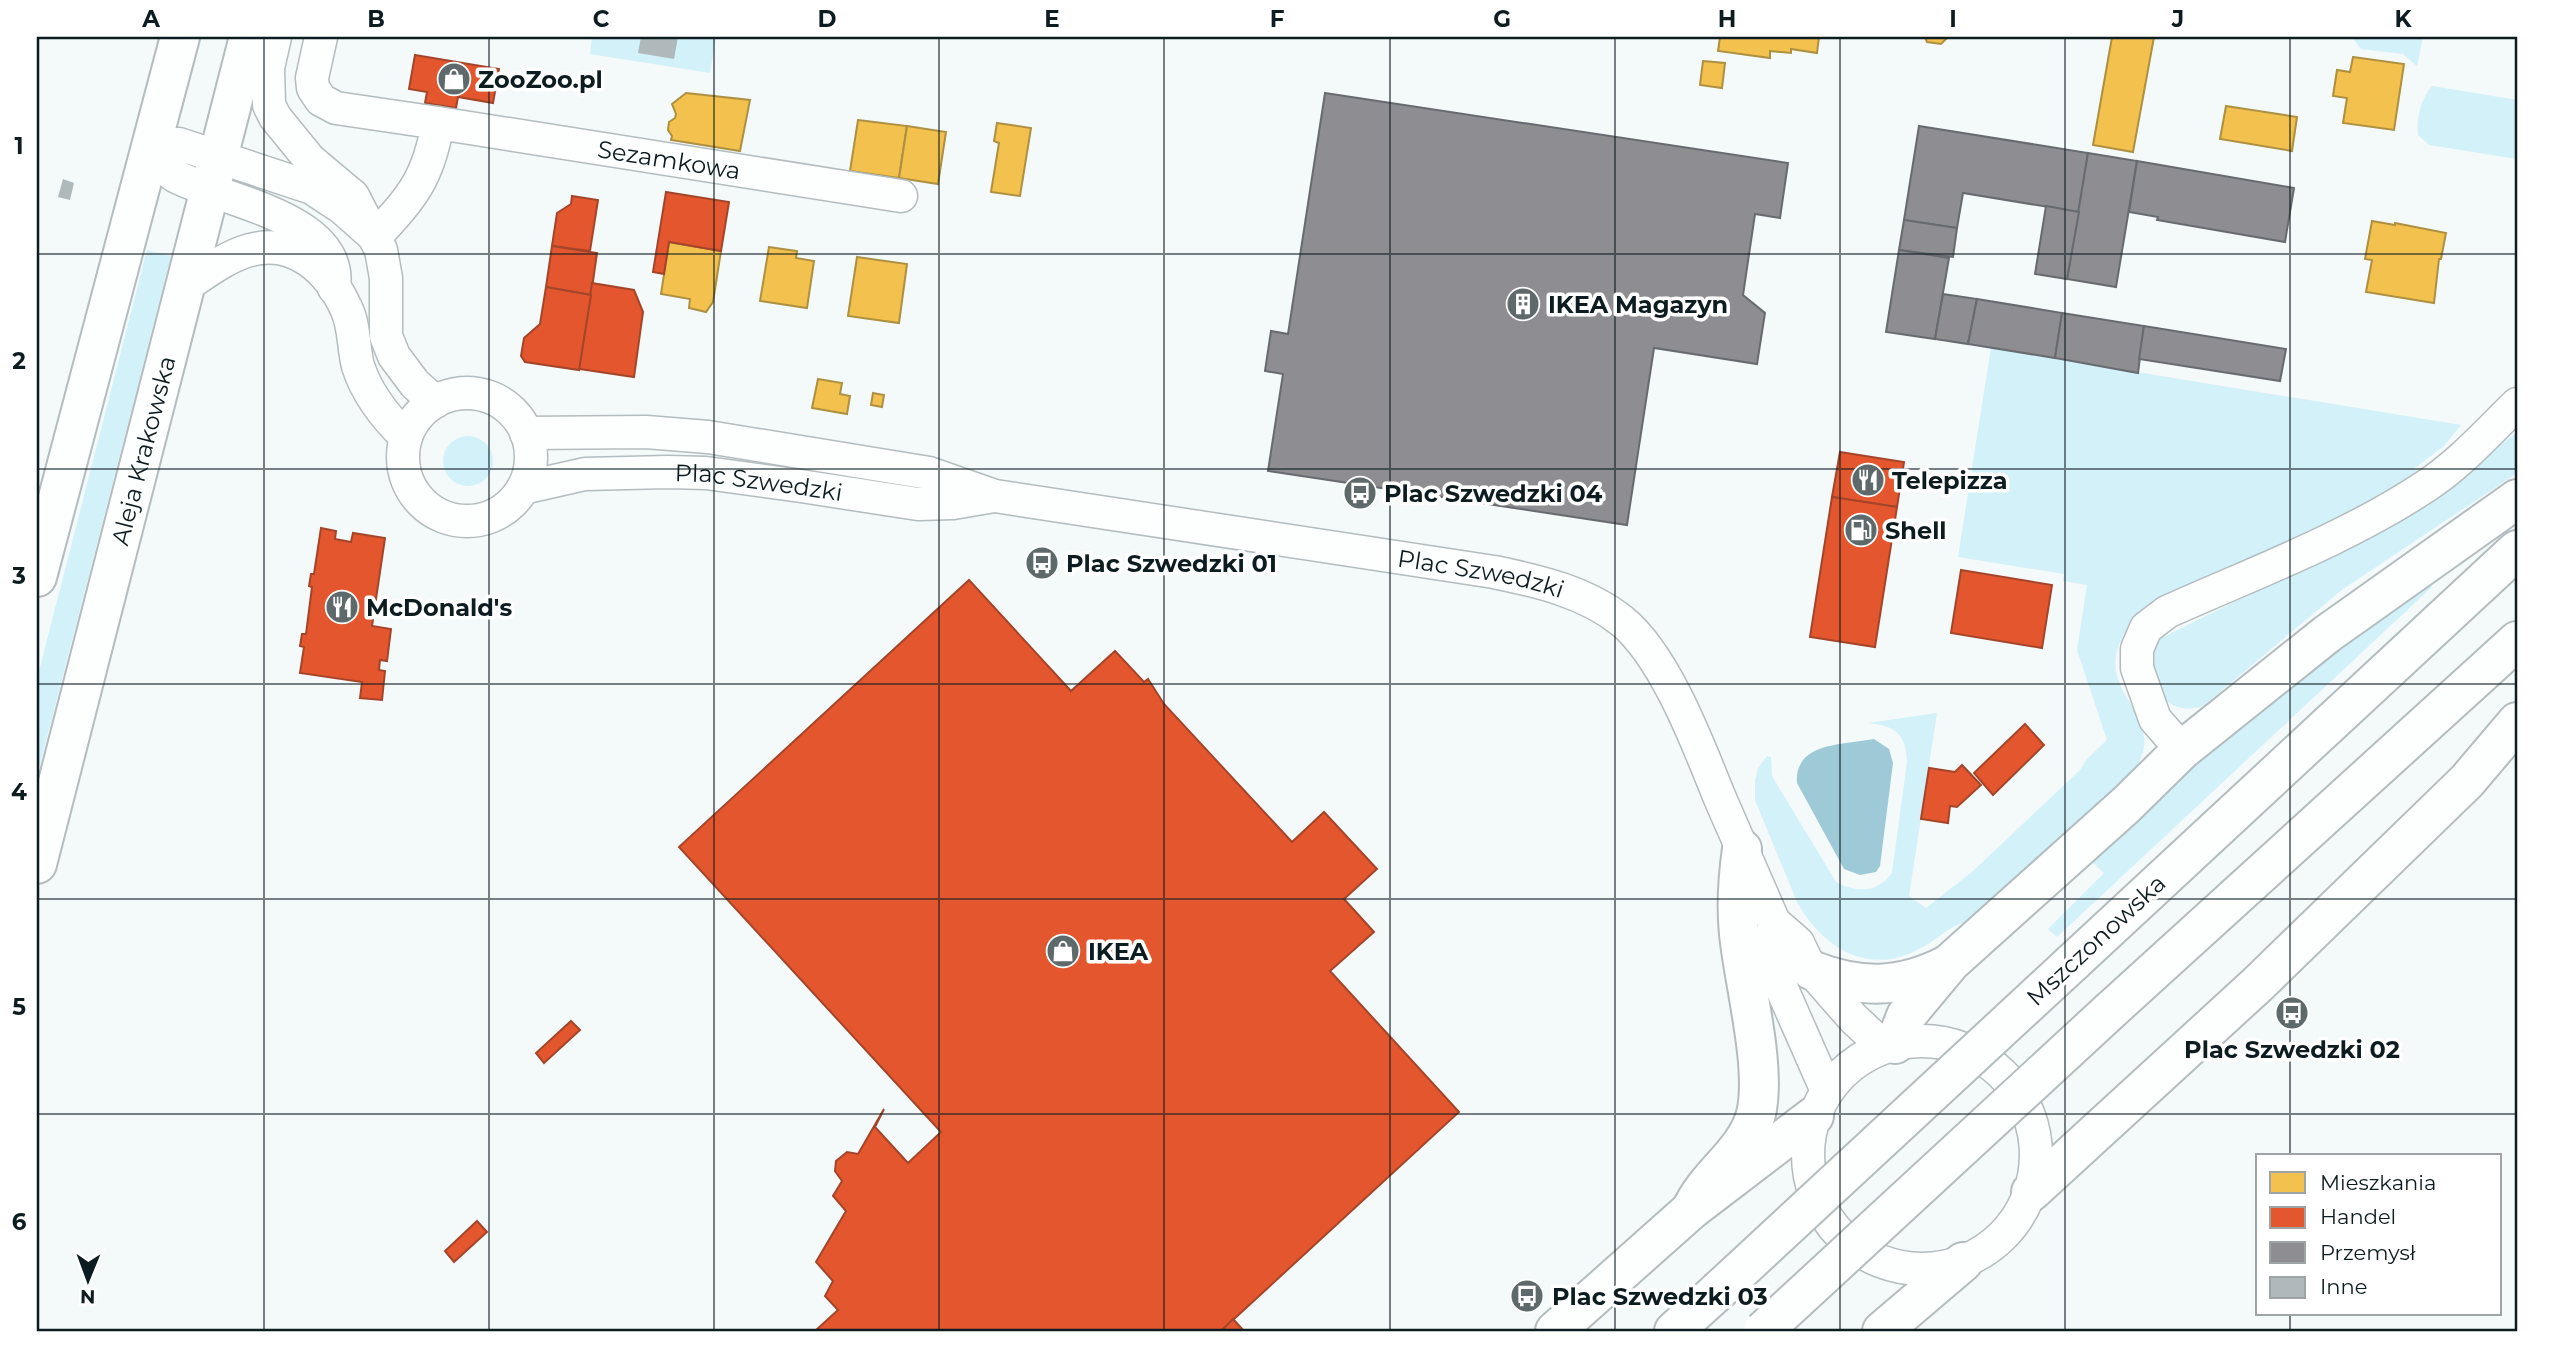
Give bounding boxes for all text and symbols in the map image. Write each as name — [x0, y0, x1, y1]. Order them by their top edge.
text: A — [141, 5, 160, 33]
text: B — [367, 5, 385, 33]
text: C — [593, 5, 610, 33]
text: D — [818, 5, 837, 33]
text: E — [1044, 5, 1060, 33]
text: F — [1270, 5, 1285, 33]
text: G — [1493, 5, 1511, 33]
text: H — [1718, 5, 1736, 33]
text: I — [1949, 5, 1957, 33]
text: J — [2171, 5, 2184, 33]
text: K — [2394, 5, 2412, 33]
shop icon: ZooZoo.pl — [435, 60, 473, 98]
place label: ZooZoo.pl — [478, 65, 603, 94]
text: 1 — [14, 132, 24, 160]
street label: Sezamkowa — [596, 134, 743, 185]
building icon: IKEA Magazyn — [1504, 285, 1542, 323]
place label: IKEA Magazyn — [1548, 290, 1728, 319]
text: 2 — [12, 347, 26, 375]
street label: Aleja Krakowska — [105, 353, 181, 548]
street label: Plac Szwedzki — [674, 458, 845, 507]
restaurant icon: Telepizza — [1849, 461, 1887, 499]
place label: Telepizza — [1892, 466, 2008, 495]
bus stop icon: Plac Szwedzki 04 — [1341, 474, 1379, 512]
place label: Plac Szwedzki 04 — [1384, 479, 1603, 508]
fuel station icon: Shell — [1842, 511, 1880, 549]
place label: Shell — [1885, 516, 1947, 545]
street label: Plac Szwedzki — [1396, 543, 1568, 604]
bus stop icon: Plac Szwedzki 01 — [1023, 544, 1061, 582]
place label: Plac Szwedzki 01 — [1066, 549, 1277, 578]
text: 3 — [11, 562, 26, 590]
restaurant icon: McDonald's — [323, 588, 361, 626]
place label: McDonald's — [366, 593, 512, 622]
text: 4 — [11, 778, 27, 806]
street label: Mszczonowska — [2021, 868, 2171, 1012]
shop icon: IKEA — [1044, 932, 1082, 970]
place label: IKEA — [1088, 937, 1149, 966]
text: 5 — [12, 993, 26, 1021]
bus stop icon: Plac Szwedzki 02 — [2273, 994, 2311, 1032]
place label: Plac Szwedzki 02 — [2184, 1035, 2400, 1064]
legend — [2256, 1154, 2502, 1316]
text: Mieszkania — [2320, 1170, 2436, 1195]
text: Handel — [2320, 1204, 2396, 1229]
text: 6 — [12, 1208, 27, 1236]
text: Przemysł — [2320, 1240, 2416, 1265]
north arrow — [52, 1246, 122, 1316]
text: Inne — [2320, 1274, 2367, 1299]
bus stop icon: Plac Szwedzki 03 — [1508, 1277, 1546, 1315]
place label: Plac Szwedzki 03 — [1552, 1282, 1768, 1311]
text: N — [80, 1285, 96, 1308]

